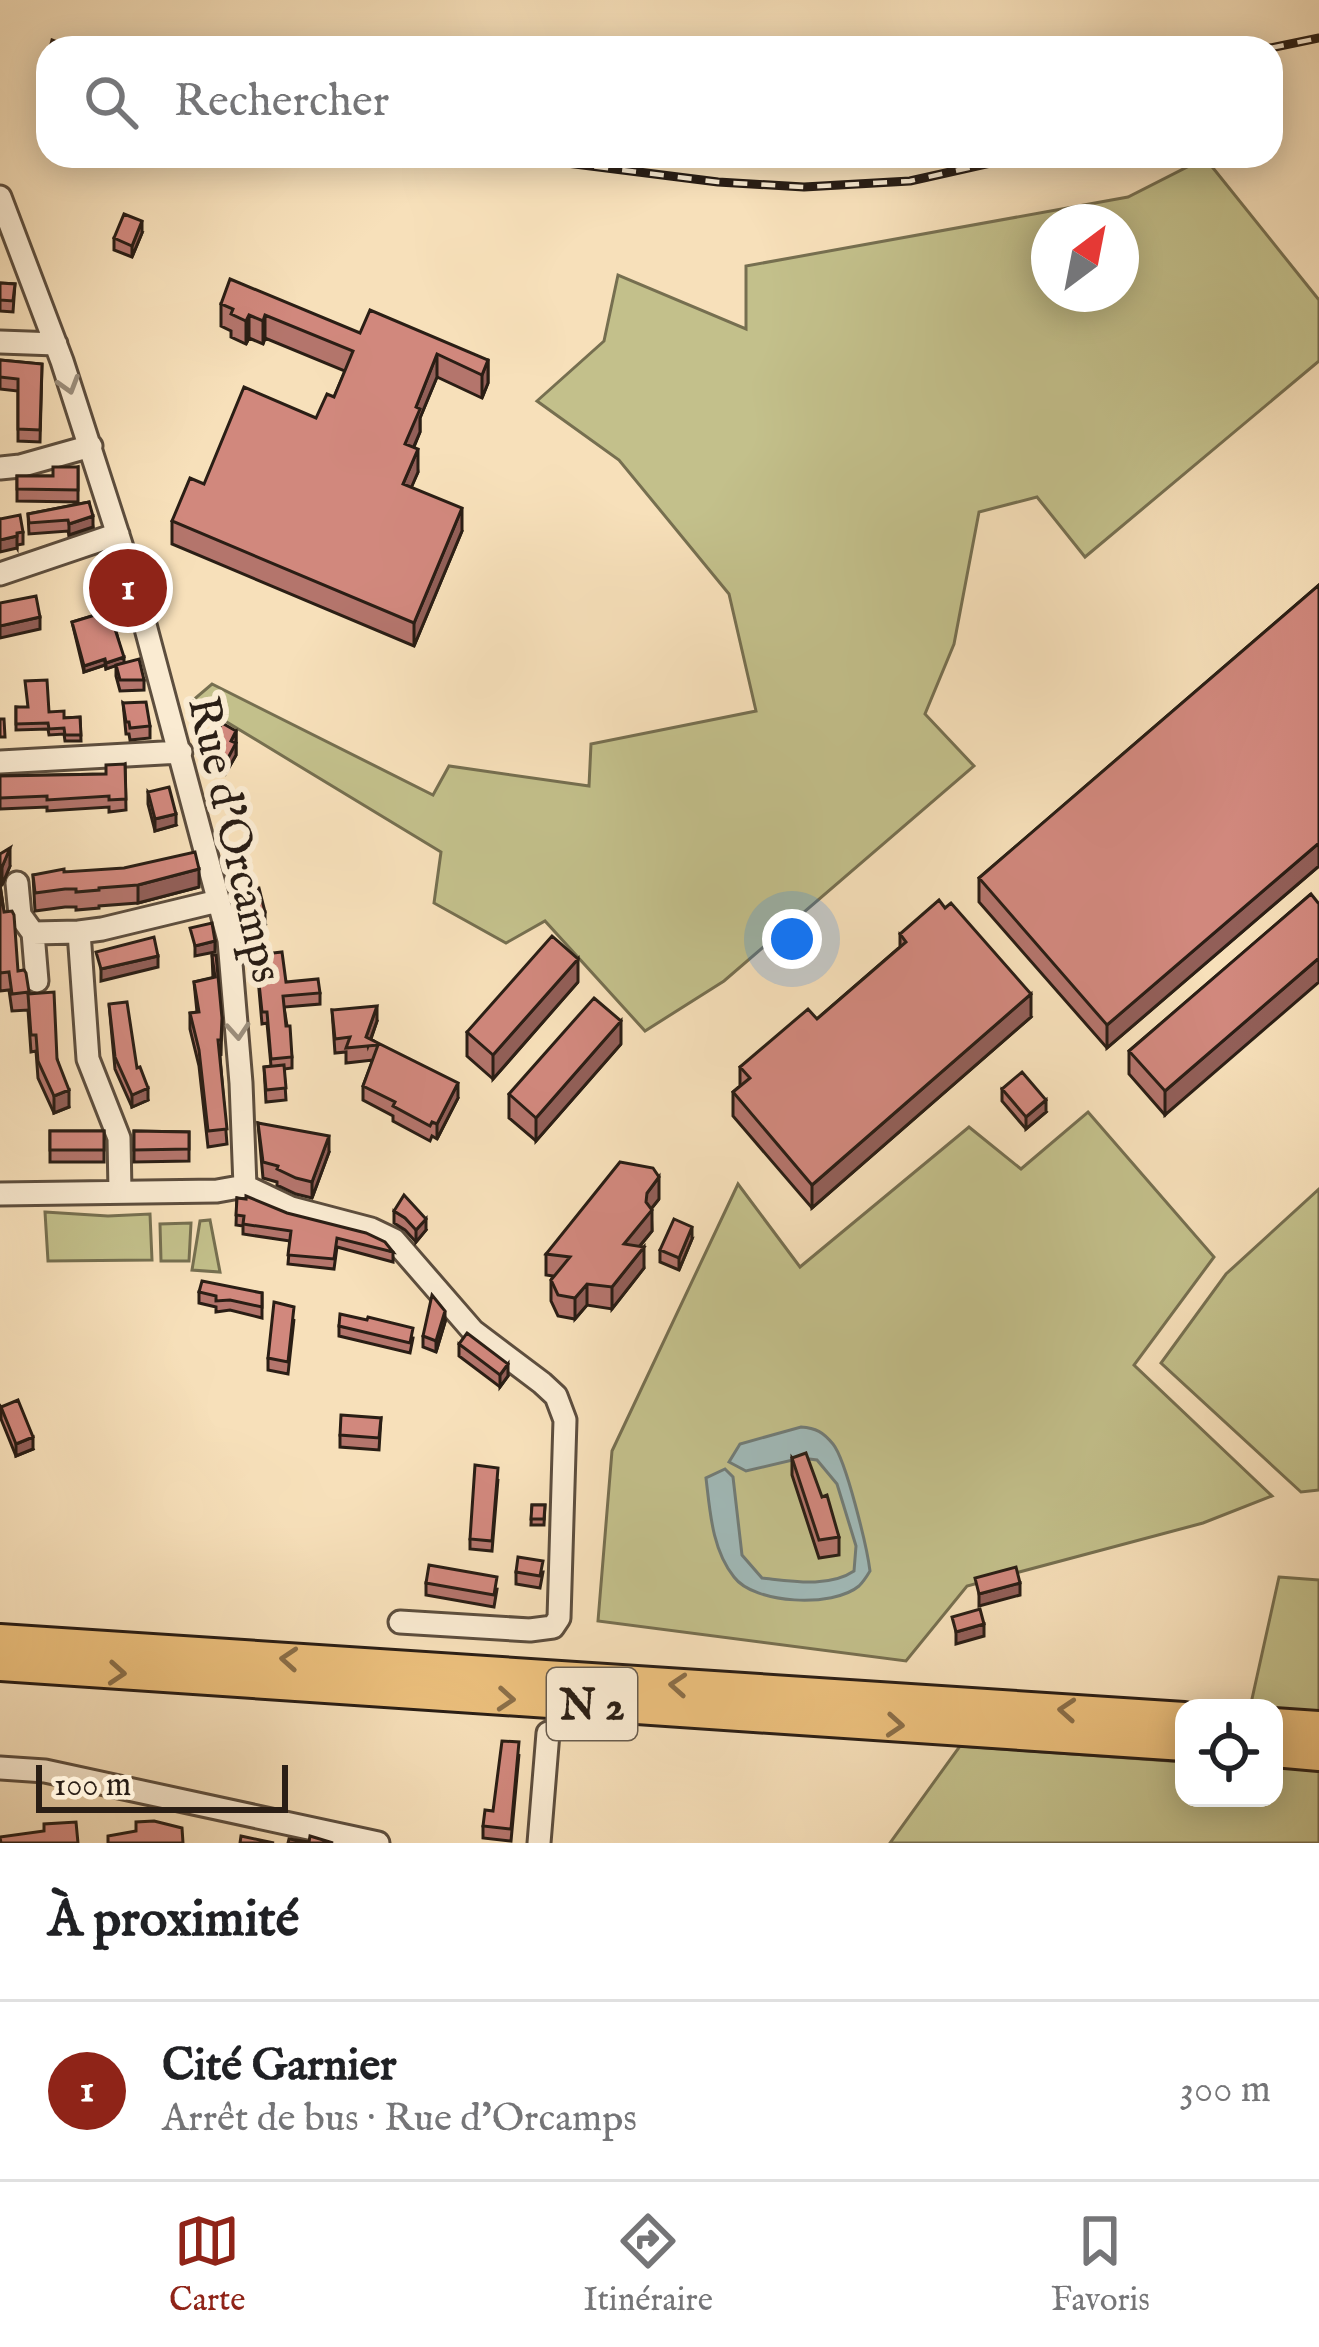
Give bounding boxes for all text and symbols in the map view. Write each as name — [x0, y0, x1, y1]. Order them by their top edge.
search box — [36, 36, 1283, 168]
icon: search — [78, 69, 144, 135]
text: Rechercher — [174, 74, 389, 131]
north arrow — [1031, 204, 1139, 312]
one-way arrow — [55, 374, 80, 395]
pin: 1 — [89, 543, 167, 633]
street label: Rue d'Orcamps — [173, 691, 294, 988]
your location — [762, 909, 822, 969]
one-way arrow — [224, 1022, 250, 1041]
one-way arrow — [279, 1646, 298, 1672]
one-way arrow — [108, 1660, 127, 1686]
road number: N 2 — [547, 1668, 637, 1740]
one-way arrow — [668, 1672, 687, 1698]
one-way arrow — [497, 1685, 516, 1711]
one-way arrow — [1057, 1698, 1076, 1724]
map controls — [1175, 1699, 1283, 1807]
button: locate — [1175, 1699, 1283, 1807]
one-way arrow — [886, 1712, 905, 1738]
scale bar — [36, 1759, 288, 1812]
text: 100 m — [54, 1765, 131, 1807]
text: À proximité — [48, 1889, 299, 1954]
text: Cité Garnier — [162, 2038, 397, 2095]
text: 1 — [80, 2066, 94, 2115]
text: 300 m — [1179, 2066, 1271, 2115]
text: Arrêt de bus · Rue d'Orcamps — [162, 2095, 637, 2144]
tab: Carte — [169, 2208, 246, 2322]
tab: Itinéraire — [584, 2208, 713, 2322]
tab: Favoris — [1051, 2208, 1150, 2322]

